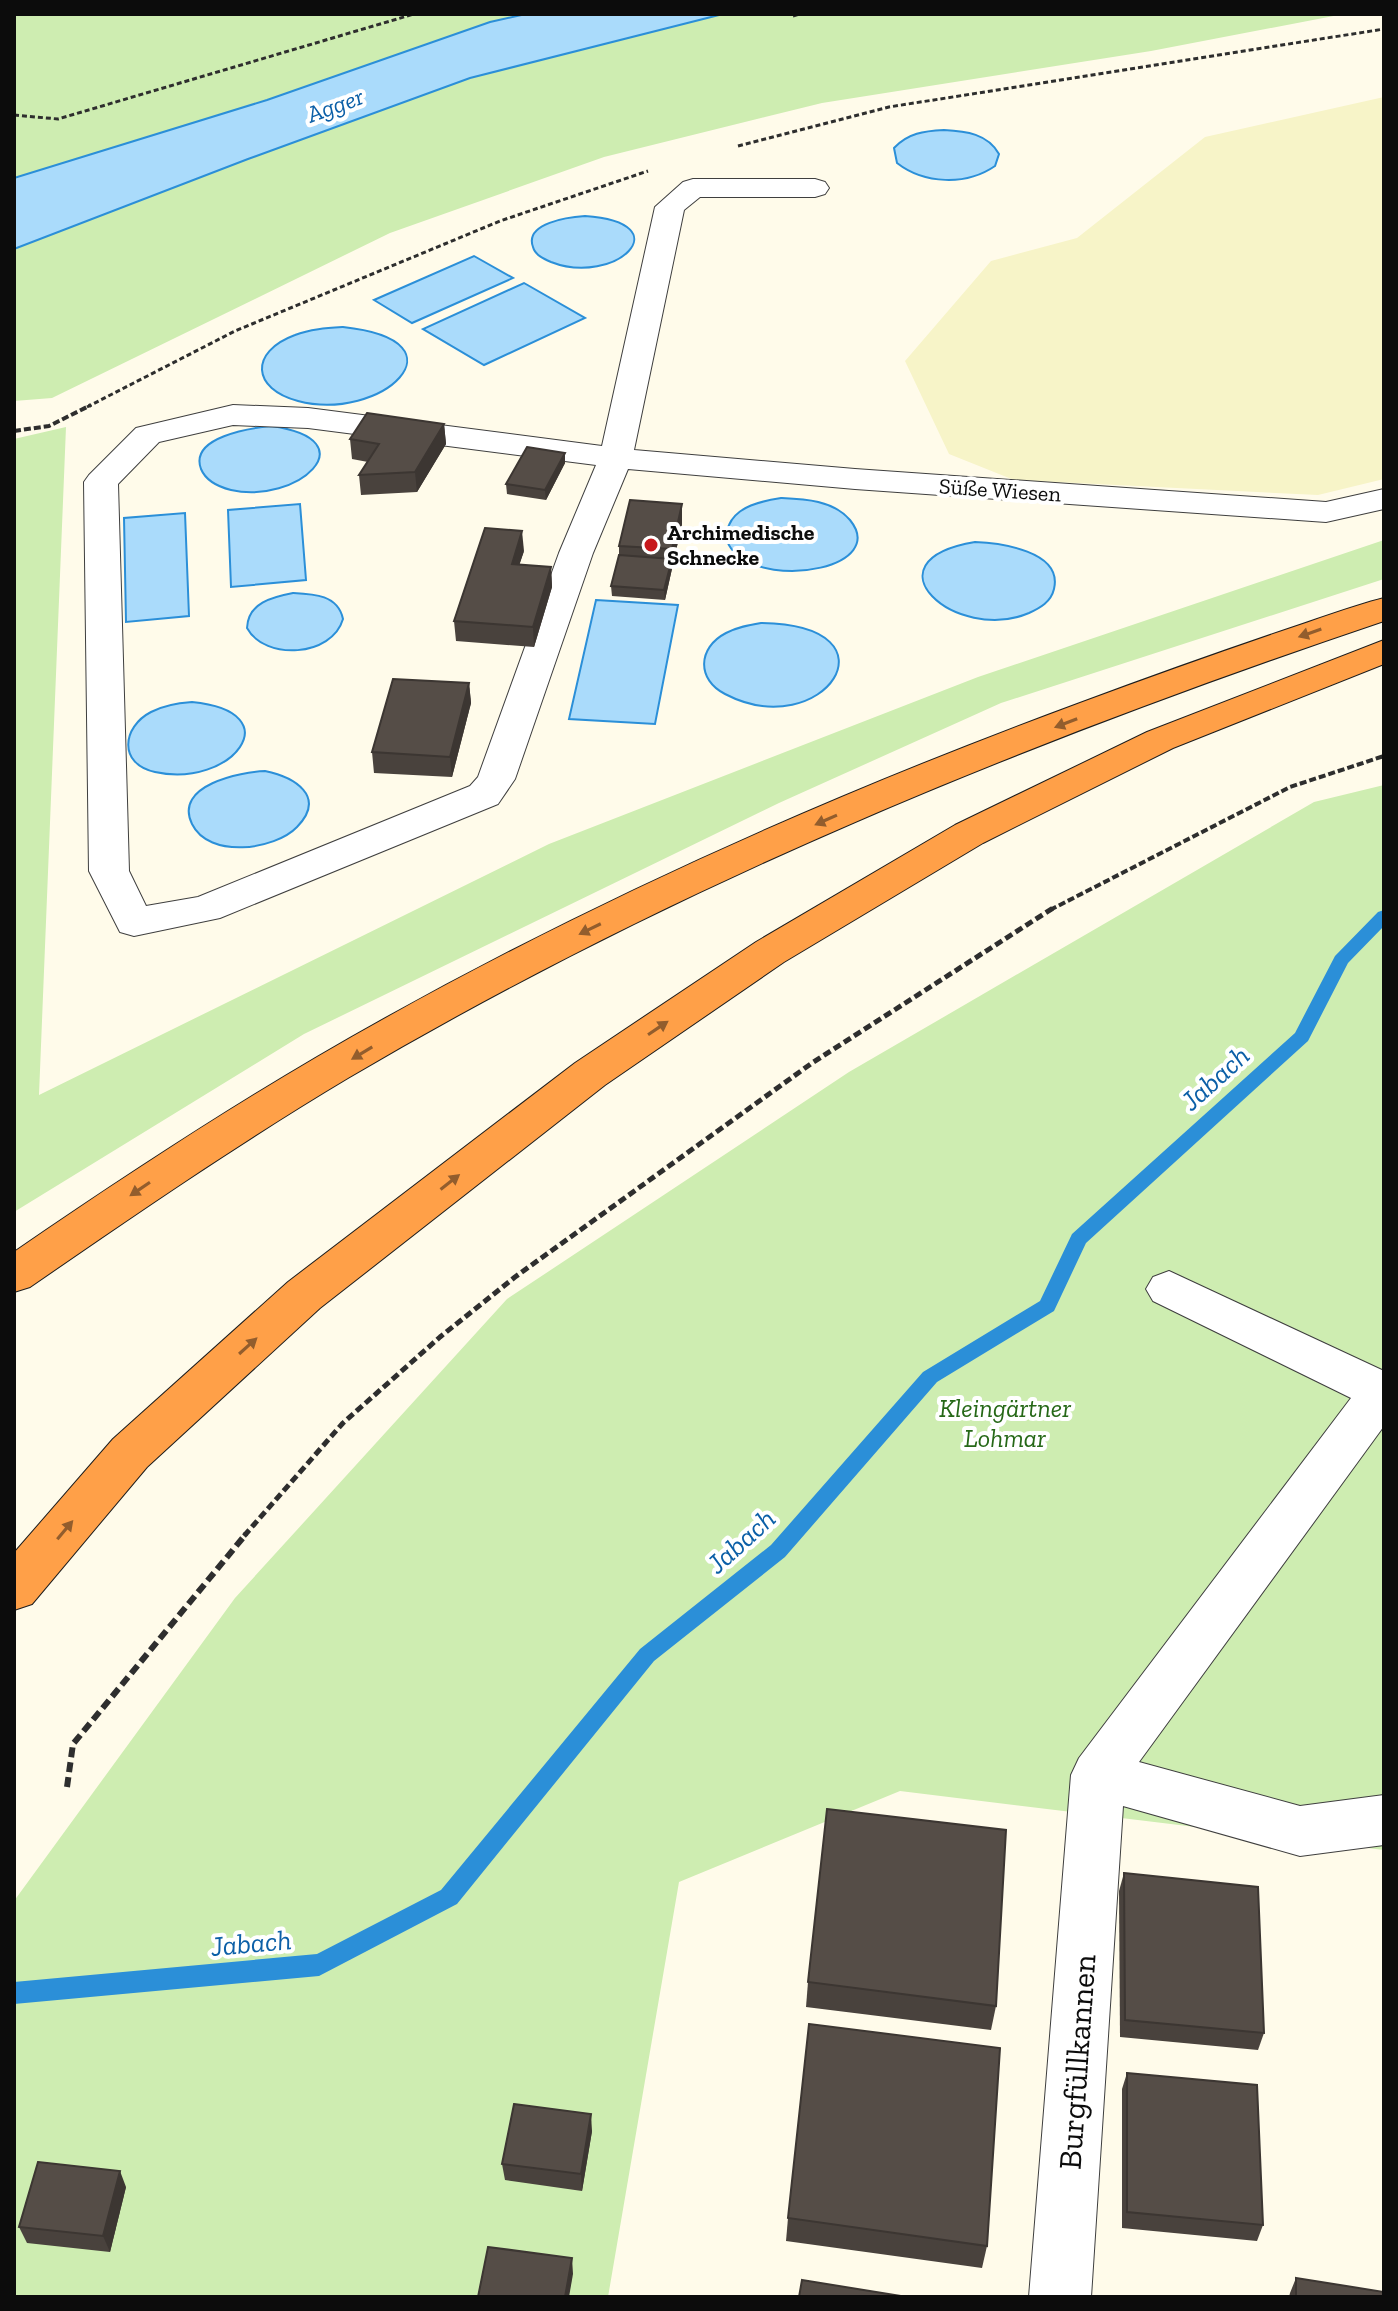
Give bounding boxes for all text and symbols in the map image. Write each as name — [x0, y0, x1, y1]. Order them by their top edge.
water label: Agger — [302, 81, 368, 129]
street label: Süße Wiesen — [938, 472, 1062, 508]
place label: Archimedische Schnecke — [667, 519, 815, 571]
marker: Archimedische Schnecke — [642, 536, 660, 554]
one-way arrow — [1298, 628, 1322, 640]
one-way arrow — [1054, 717, 1078, 730]
one-way arrow — [814, 813, 838, 826]
one-way arrow — [579, 922, 602, 936]
one-way arrow — [648, 1021, 669, 1036]
water label: Jabach — [1173, 1039, 1256, 1118]
one-way arrow — [351, 1046, 373, 1060]
one-way arrow — [440, 1175, 460, 1191]
one-way arrow — [130, 1182, 151, 1197]
one-way arrow — [237, 1338, 257, 1355]
park label: Kleingärtner Lohmar — [939, 1392, 1071, 1454]
water label: Jabach — [699, 1502, 782, 1581]
one-way arrow — [56, 1520, 73, 1540]
water label: Jabach — [208, 1923, 293, 1963]
street label: Burgfüllkannen — [1051, 1952, 1104, 2171]

